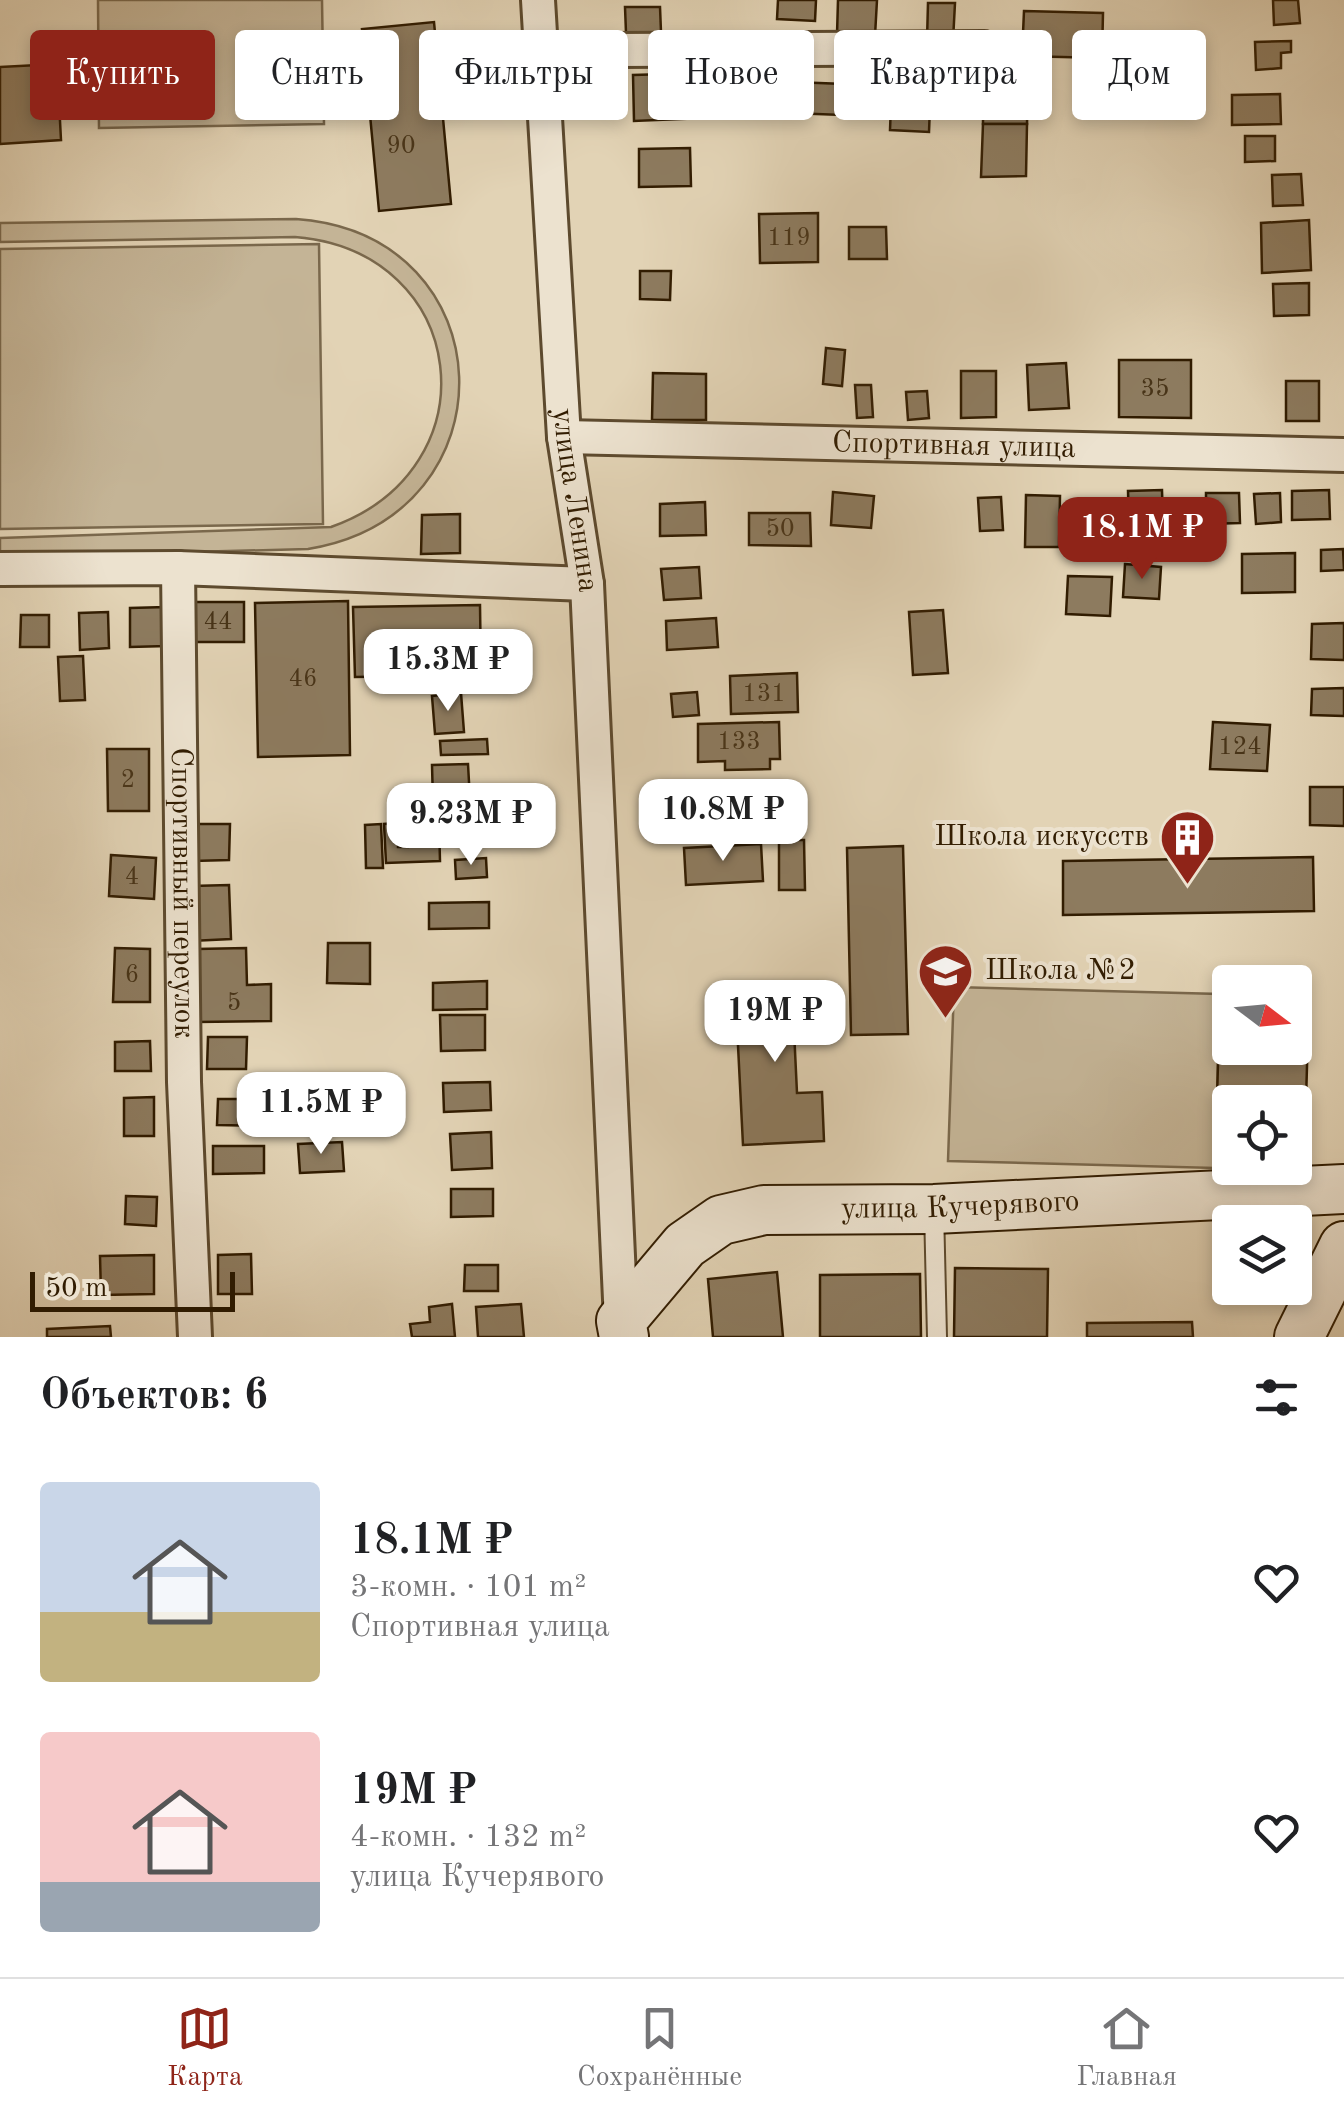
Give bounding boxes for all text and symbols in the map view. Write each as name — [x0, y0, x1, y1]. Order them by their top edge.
chip: Купить — [30, 30, 215, 120]
chip: Снять — [235, 30, 399, 120]
chip: Фильтры — [419, 30, 628, 120]
chip: Новое — [648, 30, 814, 120]
chip: Квартира — [834, 30, 1052, 120]
chip: Дом — [1072, 30, 1206, 120]
house number: 90 — [386, 134, 416, 159]
house number: 119 — [767, 226, 811, 251]
house number: 35 — [1140, 377, 1170, 402]
street label: улица Ленина — [547, 407, 602, 593]
street label: Спортивная улица — [832, 428, 1076, 464]
pin: 18.1M ₽ — [1050, 497, 1234, 582]
text: 18.1M ₽ — [1080, 513, 1204, 545]
house number: 50 — [765, 517, 795, 542]
house number: 44 — [203, 610, 233, 635]
pin: 15.3M ₽ — [356, 629, 540, 714]
text: 15.3M ₽ — [386, 645, 510, 677]
house number: 46 — [288, 667, 318, 692]
house number: 131 — [742, 682, 786, 707]
house number: 133 — [717, 730, 761, 755]
house number: 124 — [1218, 735, 1262, 760]
street label: Спортивный переулок — [165, 747, 198, 1039]
house number: 2 — [121, 768, 135, 793]
pin: 10.8M ₽ — [631, 779, 815, 864]
pin: 9.23M ₽ — [379, 783, 563, 868]
text: 10.8M ₽ — [661, 795, 785, 827]
text: 9.23M ₽ — [409, 799, 533, 831]
building icon: Школа искусств — [1158, 807, 1218, 886]
place label: Школа искусств — [934, 822, 1149, 852]
house number: 4 — [125, 865, 139, 890]
school or university icon: Школа №2 — [916, 941, 976, 1020]
place label: Школа №2 — [985, 956, 1136, 986]
house number: 6 — [125, 963, 139, 988]
north arrow — [1212, 965, 1312, 1065]
map controls — [1212, 965, 1312, 1305]
pin: 19M ₽ — [705, 980, 845, 1065]
house number: 5 — [227, 991, 241, 1016]
text: 19M ₽ — [726, 996, 824, 1028]
pin: 11.5M ₽ — [229, 1072, 413, 1157]
button: locate — [1212, 1085, 1312, 1185]
text: 11.5M ₽ — [259, 1088, 383, 1120]
street label: улица Кучерявого — [841, 1187, 1080, 1225]
button: layers — [1212, 1205, 1312, 1305]
scale bar — [30, 1267, 235, 1312]
text: 50 m — [45, 1275, 108, 1303]
icon: filters — [1249, 1370, 1304, 1425]
text: Объектов: 6 — [40, 1376, 268, 1418]
text: 18.1M ₽ — [350, 1521, 513, 1563]
icon: home — [120, 1522, 240, 1642]
icon: heart — [1249, 1555, 1304, 1610]
text: 3-комн. · 101 m² — [350, 1572, 586, 1604]
text: Спортивная улица — [350, 1612, 610, 1644]
text: 19M ₽ — [350, 1771, 477, 1813]
icon: home — [120, 1772, 240, 1892]
icon: heart — [1249, 1805, 1304, 1860]
text: 4-комн. · 132 m² — [350, 1822, 586, 1854]
text: улица Кучерявого — [350, 1862, 604, 1894]
tab: Карта — [167, 2001, 243, 2096]
tab: Сохранённые — [577, 2001, 742, 2096]
tab: Главная — [1076, 2001, 1177, 2096]

